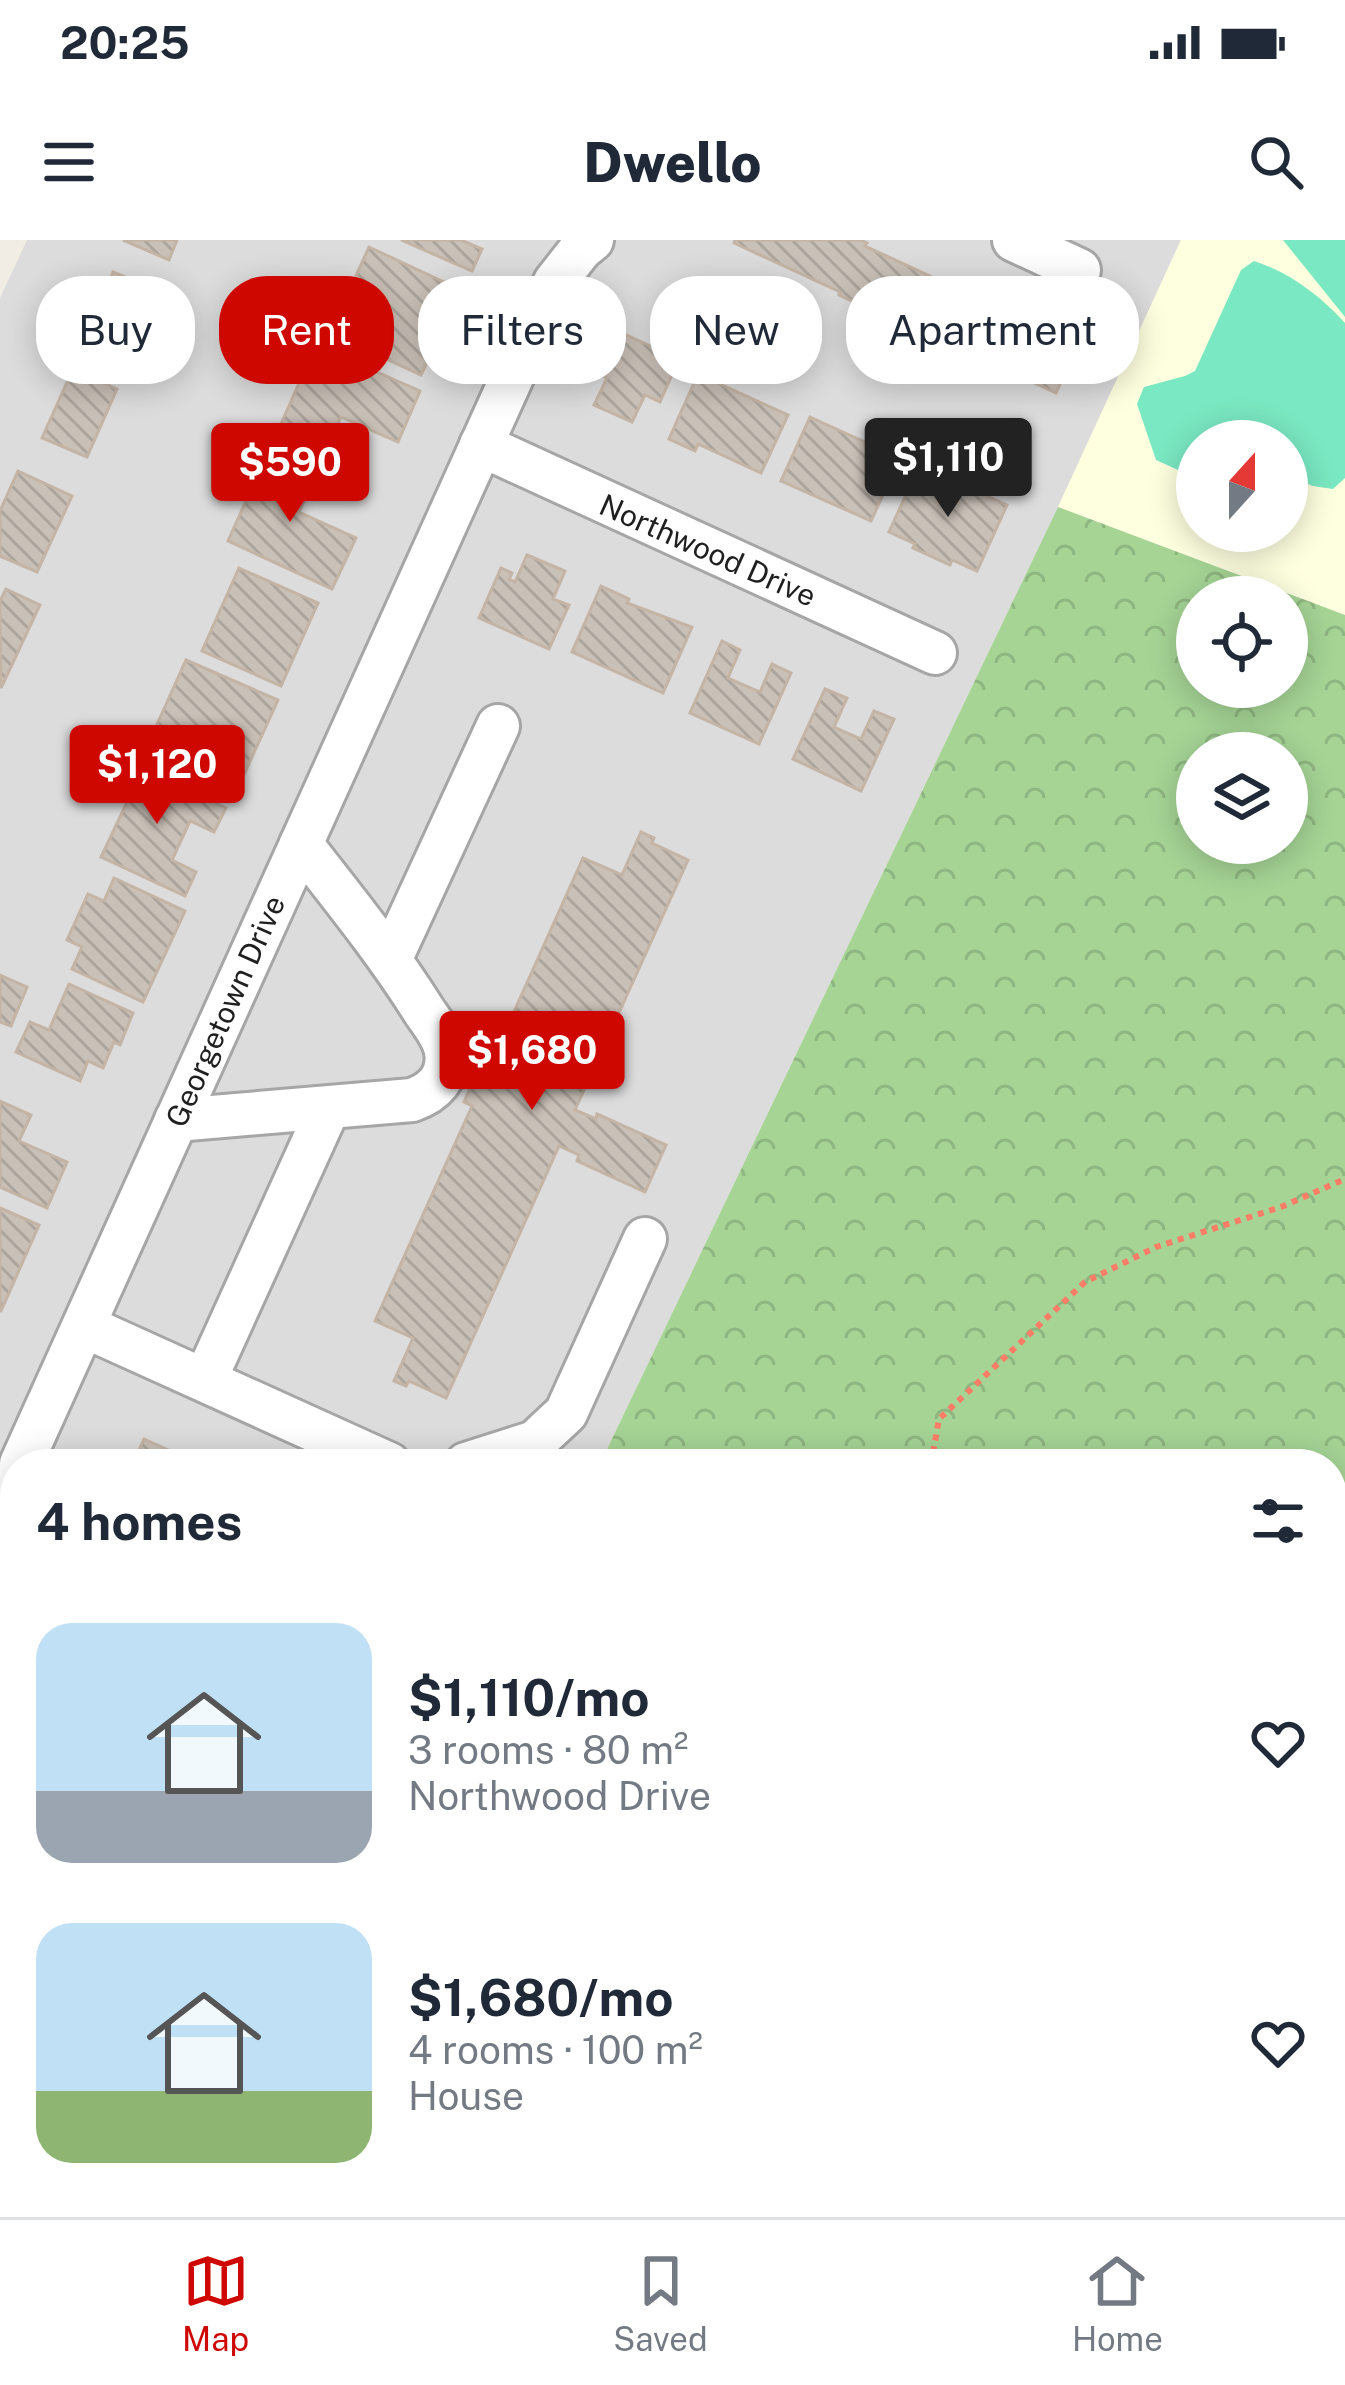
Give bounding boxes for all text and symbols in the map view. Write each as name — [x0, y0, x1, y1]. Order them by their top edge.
text: 20:25 — [60, 16, 190, 69]
icon: menu — [36, 129, 102, 195]
icon: search — [1243, 129, 1309, 195]
text: Dwello — [583, 131, 762, 194]
chip: Buy — [36, 276, 195, 384]
chip: Rent — [219, 276, 394, 384]
chip: Filters — [418, 276, 626, 384]
chip: New — [650, 276, 822, 384]
chip: Apartment — [846, 276, 1139, 384]
pin: $1,110 — [850, 418, 1046, 520]
north arrow — [1176, 420, 1308, 552]
map controls — [1176, 420, 1308, 864]
pin: $590 — [219, 423, 361, 525]
text: $1,110 — [892, 434, 1004, 480]
text: $590 — [238, 439, 342, 485]
street label: Northwood Drive — [594, 486, 822, 614]
button: locate — [1176, 576, 1308, 708]
pin: $1,120 — [59, 725, 255, 827]
button: layers — [1176, 732, 1308, 864]
text: $1,120 — [97, 741, 217, 787]
street label: Georgetown Drive — [158, 890, 292, 1132]
pin: $1,680 — [434, 1011, 630, 1113]
text: $1,680 — [467, 1027, 597, 1073]
icon: filters — [1245, 1488, 1311, 1554]
text: 4 homes — [36, 1492, 242, 1551]
text: $1,110/mo — [408, 1668, 650, 1727]
icon: home — [132, 1671, 276, 1815]
icon: heart — [1245, 1710, 1311, 1776]
text: 3 rooms · 80 m² — [408, 1727, 688, 1773]
text: Northwood Drive — [408, 1773, 711, 1819]
text: $1,680/mo — [408, 1968, 674, 2027]
icon: home — [132, 1971, 276, 2115]
icon: heart — [1245, 2010, 1311, 2076]
text: 4 rooms · 100 m² — [408, 2027, 703, 2073]
text: House — [408, 2073, 524, 2119]
tab: Map — [182, 2248, 249, 2358]
tab: Saved — [613, 2248, 708, 2358]
tab: Home — [1072, 2248, 1163, 2358]

